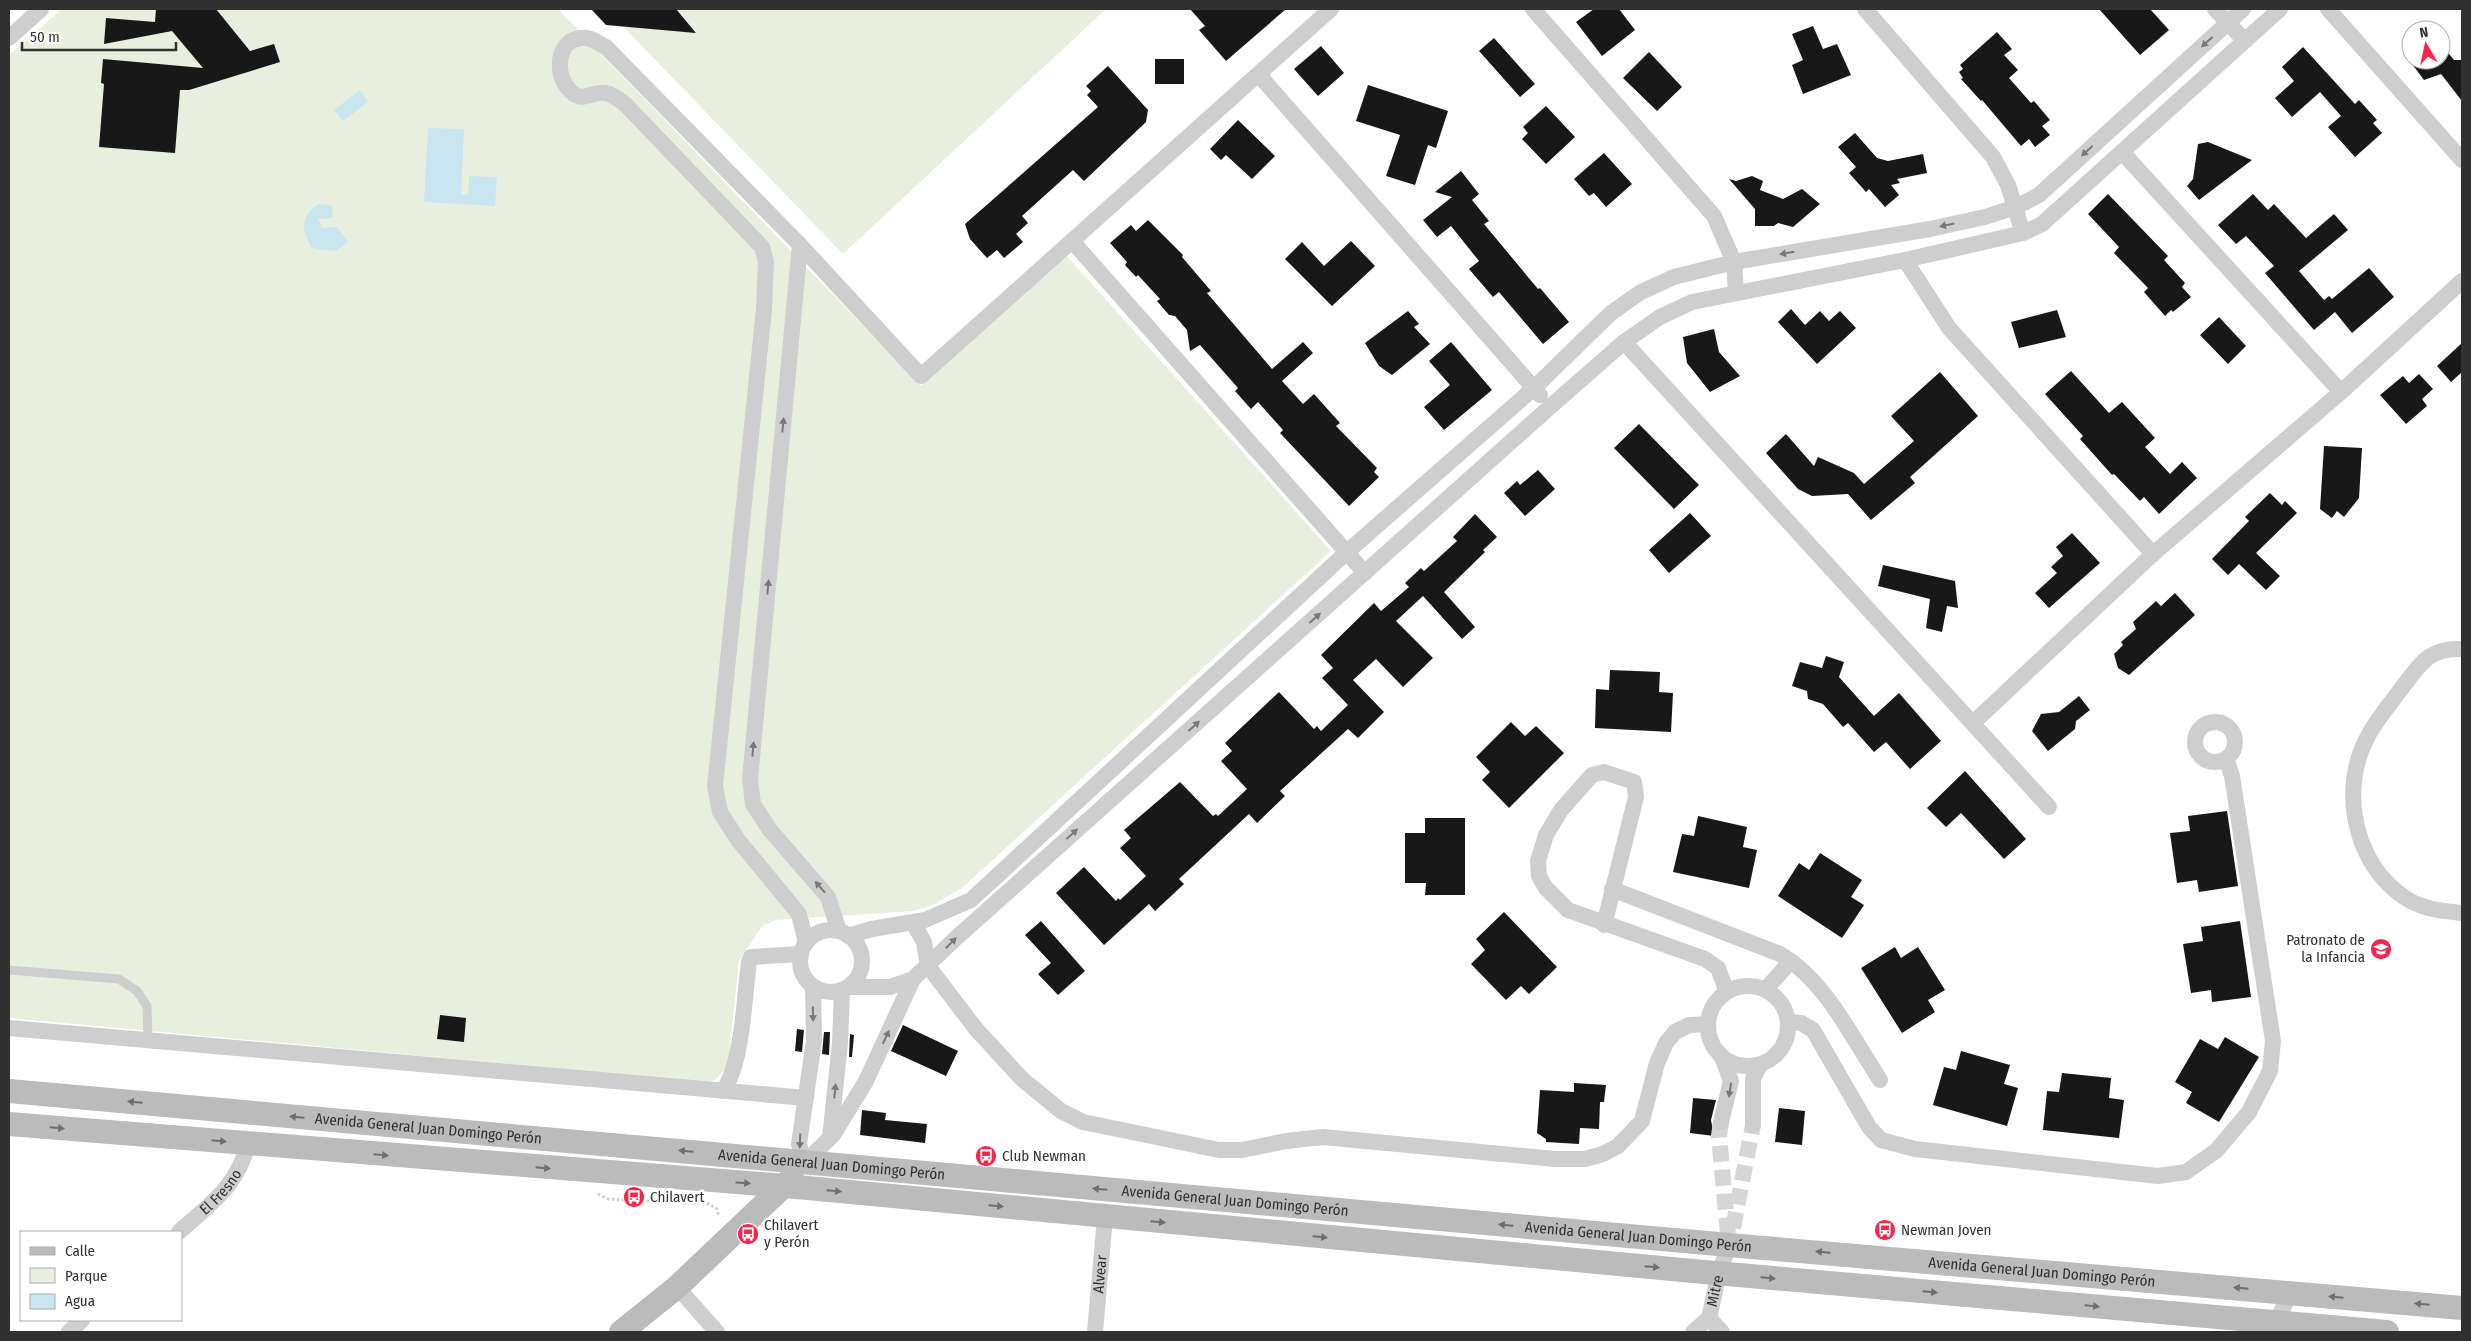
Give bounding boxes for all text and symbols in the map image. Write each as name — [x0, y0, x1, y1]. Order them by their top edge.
scale bar — [22, 20, 176, 52]
north arrow — [2401, 20, 2451, 70]
text: N — [2419, 24, 2430, 42]
text: 50 m — [30, 28, 60, 46]
one-way arrow — [2200, 36, 2213, 47]
one-way arrow — [2081, 145, 2093, 157]
one-way arrow — [1939, 221, 1954, 229]
one-way arrow — [1778, 250, 1794, 258]
one-way arrow — [779, 417, 787, 433]
one-way arrow — [764, 579, 772, 595]
one-way arrow — [1308, 612, 1320, 624]
one-way arrow — [1187, 720, 1199, 732]
one-way arrow — [749, 740, 757, 756]
one-way arrow — [1066, 828, 1078, 840]
one-way arrow — [814, 881, 825, 894]
place label: Patronato de la Infancia — [2286, 931, 2365, 966]
one-way arrow — [945, 937, 957, 949]
school or university icon: Patronato de la Infancia — [2369, 937, 2393, 961]
one-way arrow — [810, 1006, 818, 1022]
one-way arrow — [883, 1030, 891, 1044]
one-way arrow — [831, 1082, 839, 1098]
one-way arrow — [1726, 1082, 1734, 1098]
one-way arrow — [127, 1098, 143, 1106]
street label: Avenida General Juan Domingo Perón — [314, 1109, 543, 1148]
one-way arrow — [289, 1112, 305, 1120]
one-way arrow — [50, 1124, 66, 1132]
one-way arrow — [796, 1133, 804, 1149]
one-way arrow — [212, 1138, 228, 1146]
bus stop icon: Club Newman — [974, 1144, 998, 1168]
street label: Avenida General Juan Domingo Perón — [718, 1146, 946, 1184]
one-way arrow — [677, 1147, 693, 1155]
place label: Club Newman — [1002, 1147, 1086, 1165]
one-way arrow — [374, 1151, 390, 1159]
one-way arrow — [536, 1164, 552, 1172]
street label: El Fresno — [196, 1166, 246, 1219]
one-way arrow — [735, 1179, 751, 1187]
street label: Avenida General Juan Domingo Perón — [1121, 1182, 1349, 1220]
one-way arrow — [1092, 1184, 1108, 1192]
bus stop icon: Chilavert — [622, 1185, 646, 1209]
one-way arrow — [827, 1187, 843, 1195]
place label: Chilavert — [650, 1188, 704, 1206]
one-way arrow — [989, 1202, 1005, 1210]
place label: Chilavert y Perón — [764, 1216, 818, 1251]
one-way arrow — [1150, 1218, 1166, 1226]
street label: Avenida General Juan Domingo Perón — [1524, 1218, 1753, 1256]
bus stop icon: Newman Joven — [1873, 1218, 1897, 1242]
one-way arrow — [1498, 1221, 1514, 1229]
place label: Newman Joven — [1901, 1221, 1992, 1239]
bus stop icon: Chilavert y Perón — [736, 1222, 760, 1246]
legend — [20, 1231, 182, 1321]
one-way arrow — [1312, 1233, 1328, 1241]
text: Calle — [65, 1242, 95, 1260]
one-way arrow — [1814, 1248, 1830, 1256]
street label: Avenida General Juan Domingo Perón — [1928, 1253, 2156, 1291]
street label: Alvear — [1089, 1254, 1111, 1294]
one-way arrow — [1644, 1263, 1660, 1271]
text: Parque — [65, 1267, 108, 1285]
street label: Mitre — [1703, 1274, 1727, 1308]
one-way arrow — [1760, 1274, 1776, 1282]
one-way arrow — [2233, 1284, 2249, 1292]
one-way arrow — [1922, 1288, 1938, 1296]
text: Agua — [65, 1292, 95, 1310]
one-way arrow — [2328, 1292, 2344, 1300]
one-way arrow — [2414, 1300, 2430, 1308]
one-way arrow — [2084, 1302, 2100, 1310]

